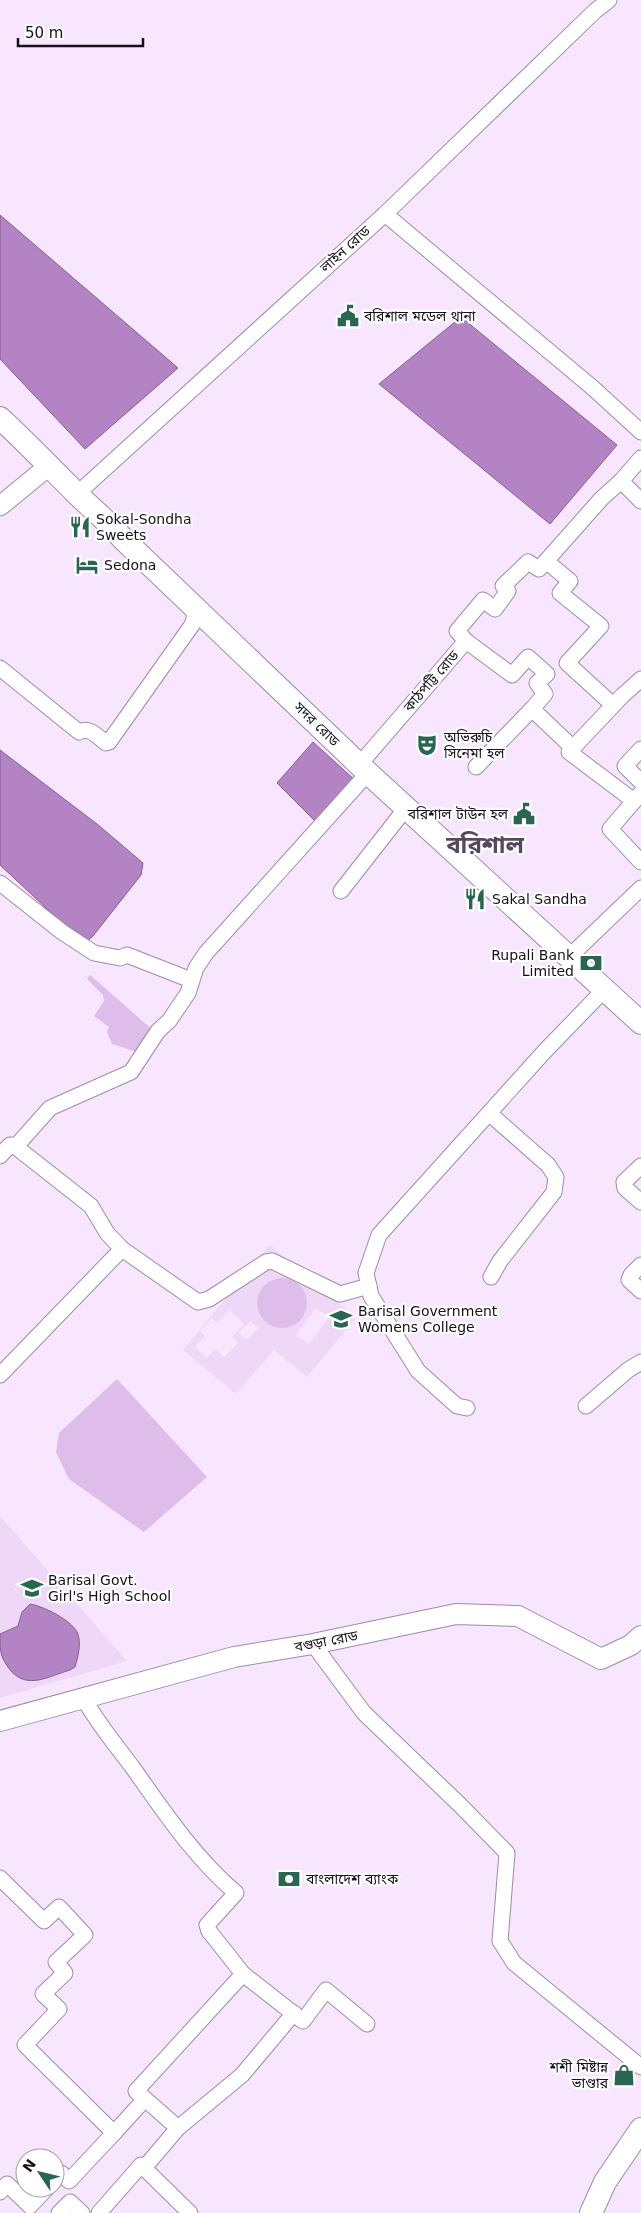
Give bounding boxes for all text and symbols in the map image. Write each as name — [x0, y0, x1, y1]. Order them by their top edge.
scale bar — [18, 15, 142, 47]
text: 50 m — [25, 24, 63, 42]
street label: লাইন রোড — [316, 222, 374, 276]
public building icon: বরিশাল মডেল থানা — [335, 303, 361, 329]
place label: বরিশাল মডেল থানা — [363, 308, 476, 324]
place label: Sokal-Sondha Sweets — [96, 511, 192, 543]
restaurant icon: Sokal-Sondha Sweets — [67, 514, 93, 540]
hotel icon: Sedona — [74, 552, 100, 578]
place label: Sedona — [104, 557, 156, 573]
street label: কাঠপট্টি রোড — [399, 646, 463, 716]
street label: সদর রোড — [290, 698, 344, 750]
place label: অভিরুচি সিনেমা হল — [443, 729, 505, 761]
theatre icon: অভিরুচি সিনেমা হল — [414, 732, 440, 758]
public building icon: বরিশাল টাউন হল — [511, 801, 537, 827]
place label: বরিশাল টাউন হল — [407, 806, 509, 822]
district label: বরিশাল — [445, 831, 525, 859]
restaurant icon: Sakal Sandha — [462, 886, 488, 912]
place label: Sakal Sandha — [492, 891, 587, 907]
place label: Rupali Bank Limited — [491, 947, 575, 979]
bank icon: Rupali Bank Limited — [578, 950, 604, 976]
place label: Barisal Government Womens College — [358, 1303, 498, 1335]
school or university icon: Barisal Government Womens College — [328, 1306, 354, 1332]
place label: Barisal Govt. Girl's High School — [48, 1572, 171, 1604]
school or university icon: Barisal Govt. Girl's High School — [19, 1575, 45, 1601]
street label: বগুড়া রোড — [292, 1627, 360, 1655]
bank icon: বাংলাদেশ ব্যাংক — [276, 1866, 302, 1892]
place label: বাংলাদেশ ব্যাংক — [305, 1871, 399, 1887]
place label: শশী মিষ্টান্ন ভাণ্ডার — [549, 2059, 609, 2091]
shop icon: শশী মিষ্টান্ন ভাণ্ডার — [611, 2062, 637, 2088]
north arrow — [15, 2148, 65, 2198]
text: N — [19, 2156, 39, 2175]

